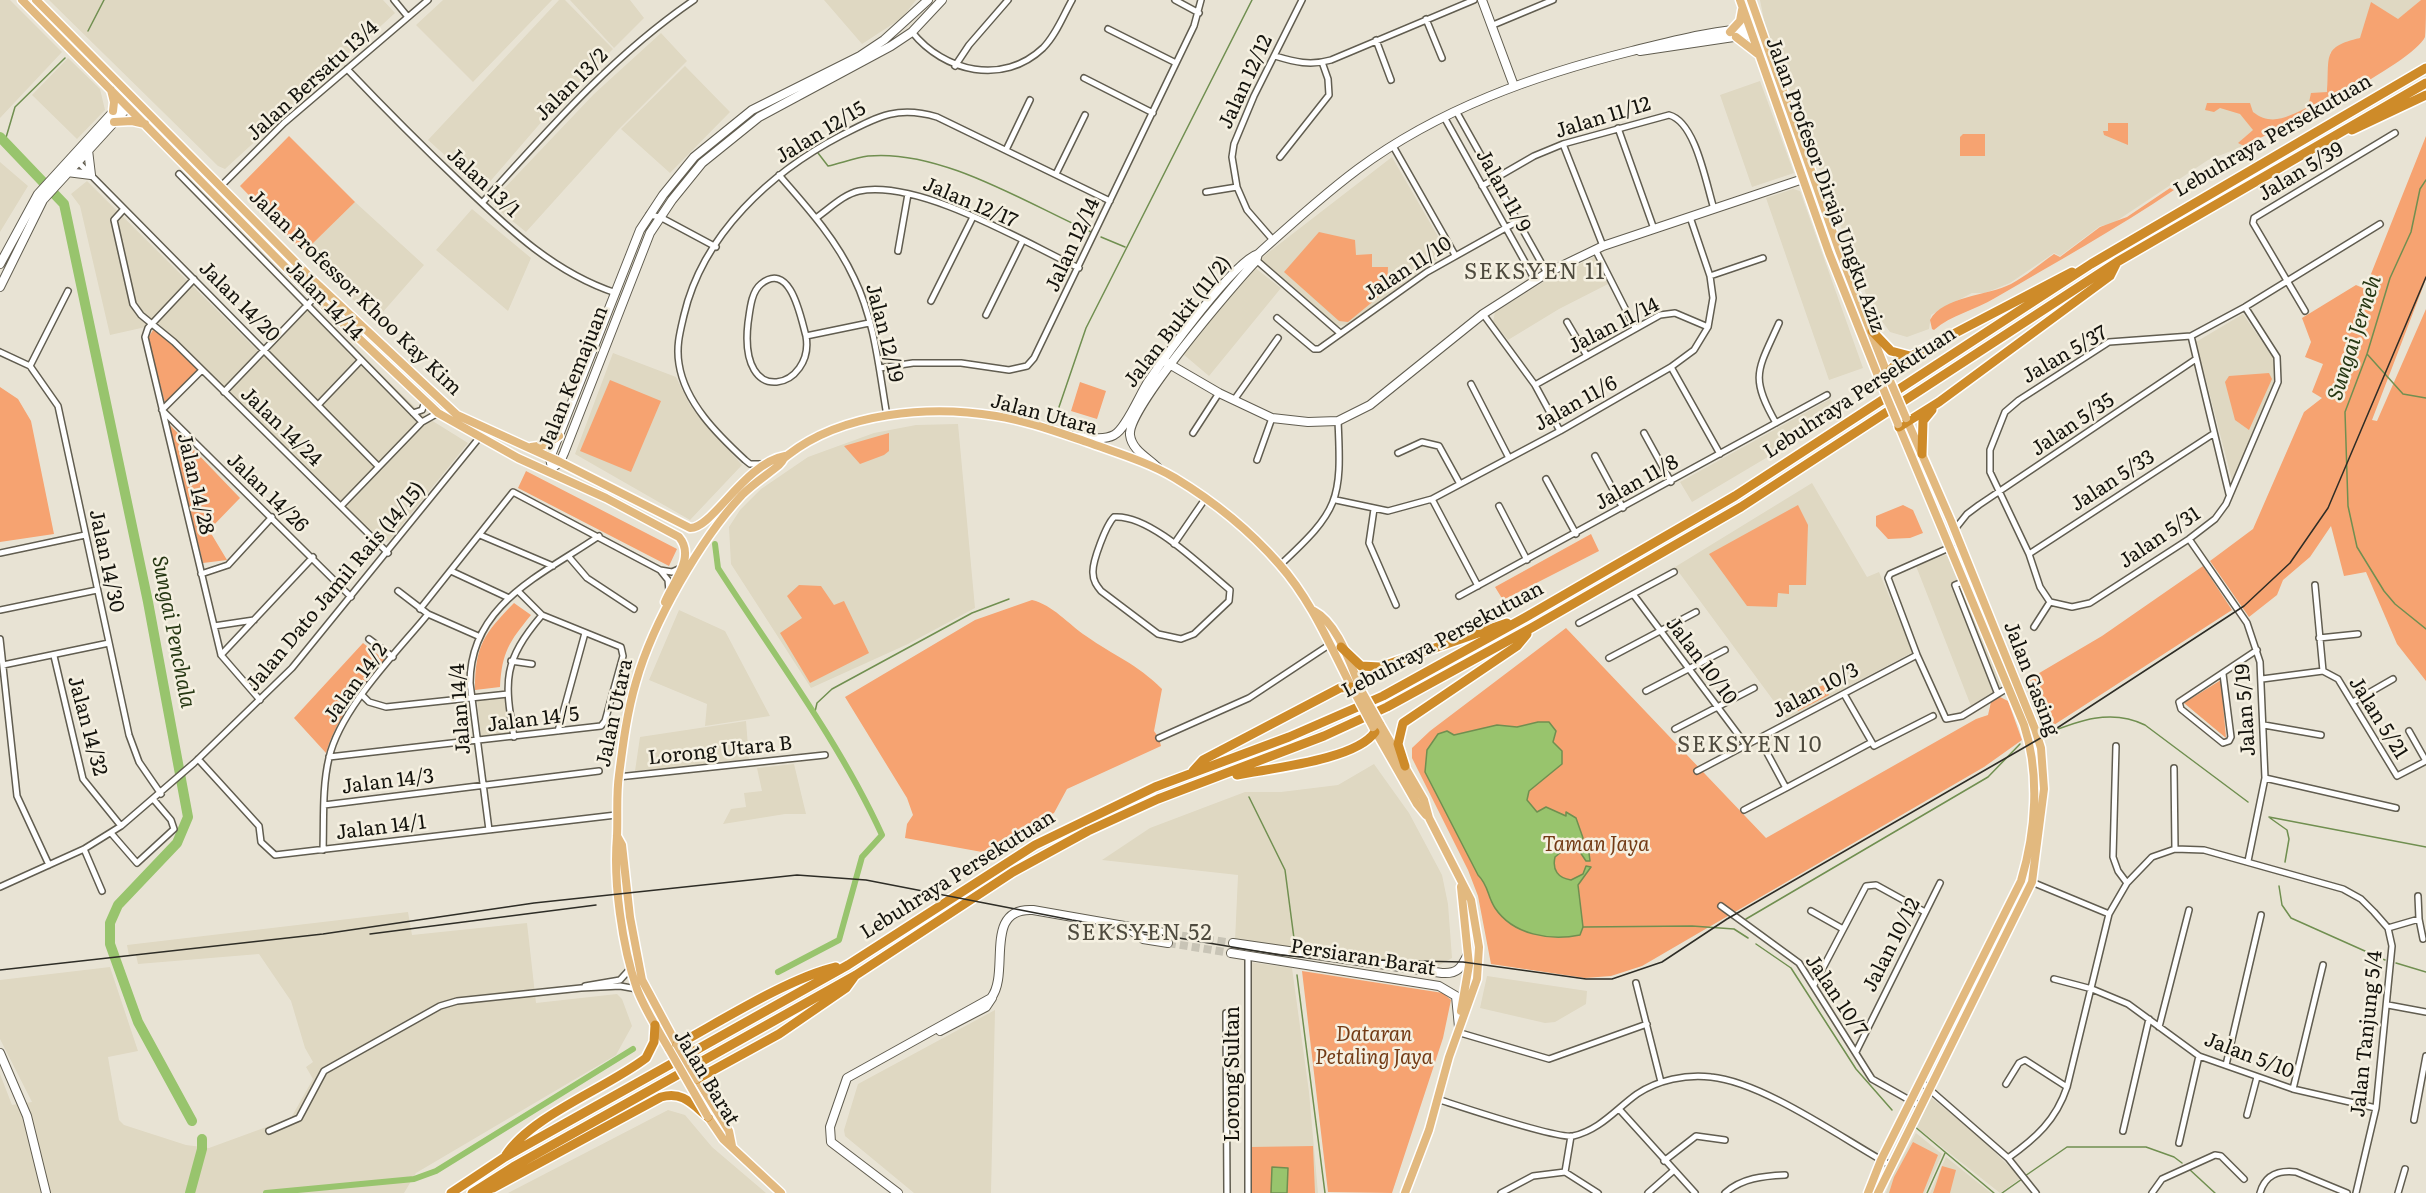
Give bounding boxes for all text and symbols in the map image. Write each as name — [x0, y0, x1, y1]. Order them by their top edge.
street label: Jalan Bersatu 13/4 — [242, 16, 384, 146]
street label: Jalan 12/12 — [1214, 31, 1278, 133]
street label: Jalan Profesor Diraja Ungku Aziz — [1760, 34, 1890, 336]
street label: Jalan 13/2 — [531, 44, 613, 126]
street label: Lebuhraya Persekutuan — [2170, 69, 2376, 203]
street label: Jalan 11/12 — [1552, 92, 1654, 144]
street label: Jalan 12/15 — [772, 97, 870, 169]
street label: Jalan 5/39 — [2254, 137, 2348, 207]
street label: Jalan 13/1 — [442, 143, 524, 223]
street label: Jalan 11/9 — [1470, 145, 1536, 237]
street label: Jalan 12/17 — [919, 172, 1021, 234]
street label: Jalan Professor Khoo Kay Kim — [244, 185, 466, 401]
street label: Jalan 12/14 — [1041, 194, 1105, 296]
street label: Jalan 11/10 — [1359, 232, 1457, 306]
street label: Jalan Bukit (11/2) — [1119, 252, 1237, 392]
street label: Jalan 14/14 — [280, 256, 368, 346]
street label: Jalan 14/20 — [194, 257, 284, 347]
district label: SEKSYEN 11 — [1464, 260, 1606, 286]
water label: Sungai Jerneh — [2323, 272, 2387, 404]
street label: Jalan 12/19 — [860, 281, 908, 385]
street label: Jalan 11/14 — [1565, 293, 1663, 359]
street label: Jalan Kemajuan — [534, 303, 614, 453]
street label: Jalan 5/37 — [2018, 321, 2112, 389]
street label: Lebuhraya Persekutuan — [1759, 322, 1961, 464]
street label: Jalan 11/6 — [1530, 371, 1622, 437]
street label: Jalan 14/24 — [235, 382, 327, 472]
street label: Jalan Utara — [988, 389, 1100, 441]
street label: Jalan 5/35 — [2027, 389, 2119, 461]
street label: Jalan 14/28 — [172, 431, 218, 537]
street label: Jalan 5/33 — [2067, 445, 2159, 517]
street label: Jalan 14/26 — [221, 448, 313, 538]
street label: Jalan 11/8 — [1591, 450, 1683, 516]
street label: Jalan Dato Jamil Rais (14/15) — [241, 478, 431, 696]
street label: Jalan 5/31 — [2115, 502, 2205, 574]
street label: Jalan 14/30 — [83, 507, 129, 615]
water label: Sungai Penchala — [146, 554, 200, 710]
street label: Lebuhraya Persekutuan — [1338, 577, 1548, 703]
street label: Jalan 10/10 — [1660, 612, 1742, 710]
street label: Jalan Gasing — [1998, 618, 2064, 740]
street label: Jalan 14/2 — [319, 638, 393, 728]
street label: Jalan Utara — [592, 657, 638, 769]
street label: Jalan 10/3 — [1769, 658, 1863, 724]
street label: Jalan 14/4 — [446, 662, 476, 756]
street label: Jalan 5/19 — [2231, 663, 2261, 757]
street label: Jalan 5/21 — [2343, 672, 2413, 764]
street label: Jalan 14/32 — [62, 673, 112, 779]
street label: Jalan 14/5 — [486, 702, 580, 738]
street label: Lorong Utara B — [647, 732, 793, 770]
district label: SEKSYEN 10 — [1677, 733, 1823, 759]
street label: Jalan 14/3 — [340, 764, 436, 800]
street label: Lebuhraya Persekutuan — [856, 805, 1060, 945]
street label: Jalan 14/1 — [335, 811, 427, 845]
park label: Taman Jaya — [1543, 833, 1649, 857]
street label: Jalan 10/12 — [1858, 894, 1926, 996]
district label: SEKSYEN 52 — [1067, 921, 1213, 947]
street label: Persiaran Barat — [1289, 935, 1437, 981]
street label: Jalan 10/7 — [1800, 950, 1872, 1042]
street label: Jalan Tanjung 5/4 — [2346, 950, 2388, 1118]
street label: Lorong Sultan — [1221, 1006, 1245, 1142]
park label: Dataran Petaling Jaya — [1315, 1023, 1433, 1070]
street label: Jalan Barat — [668, 1026, 744, 1130]
street label: Jalan 5/10 — [2201, 1028, 2297, 1084]

